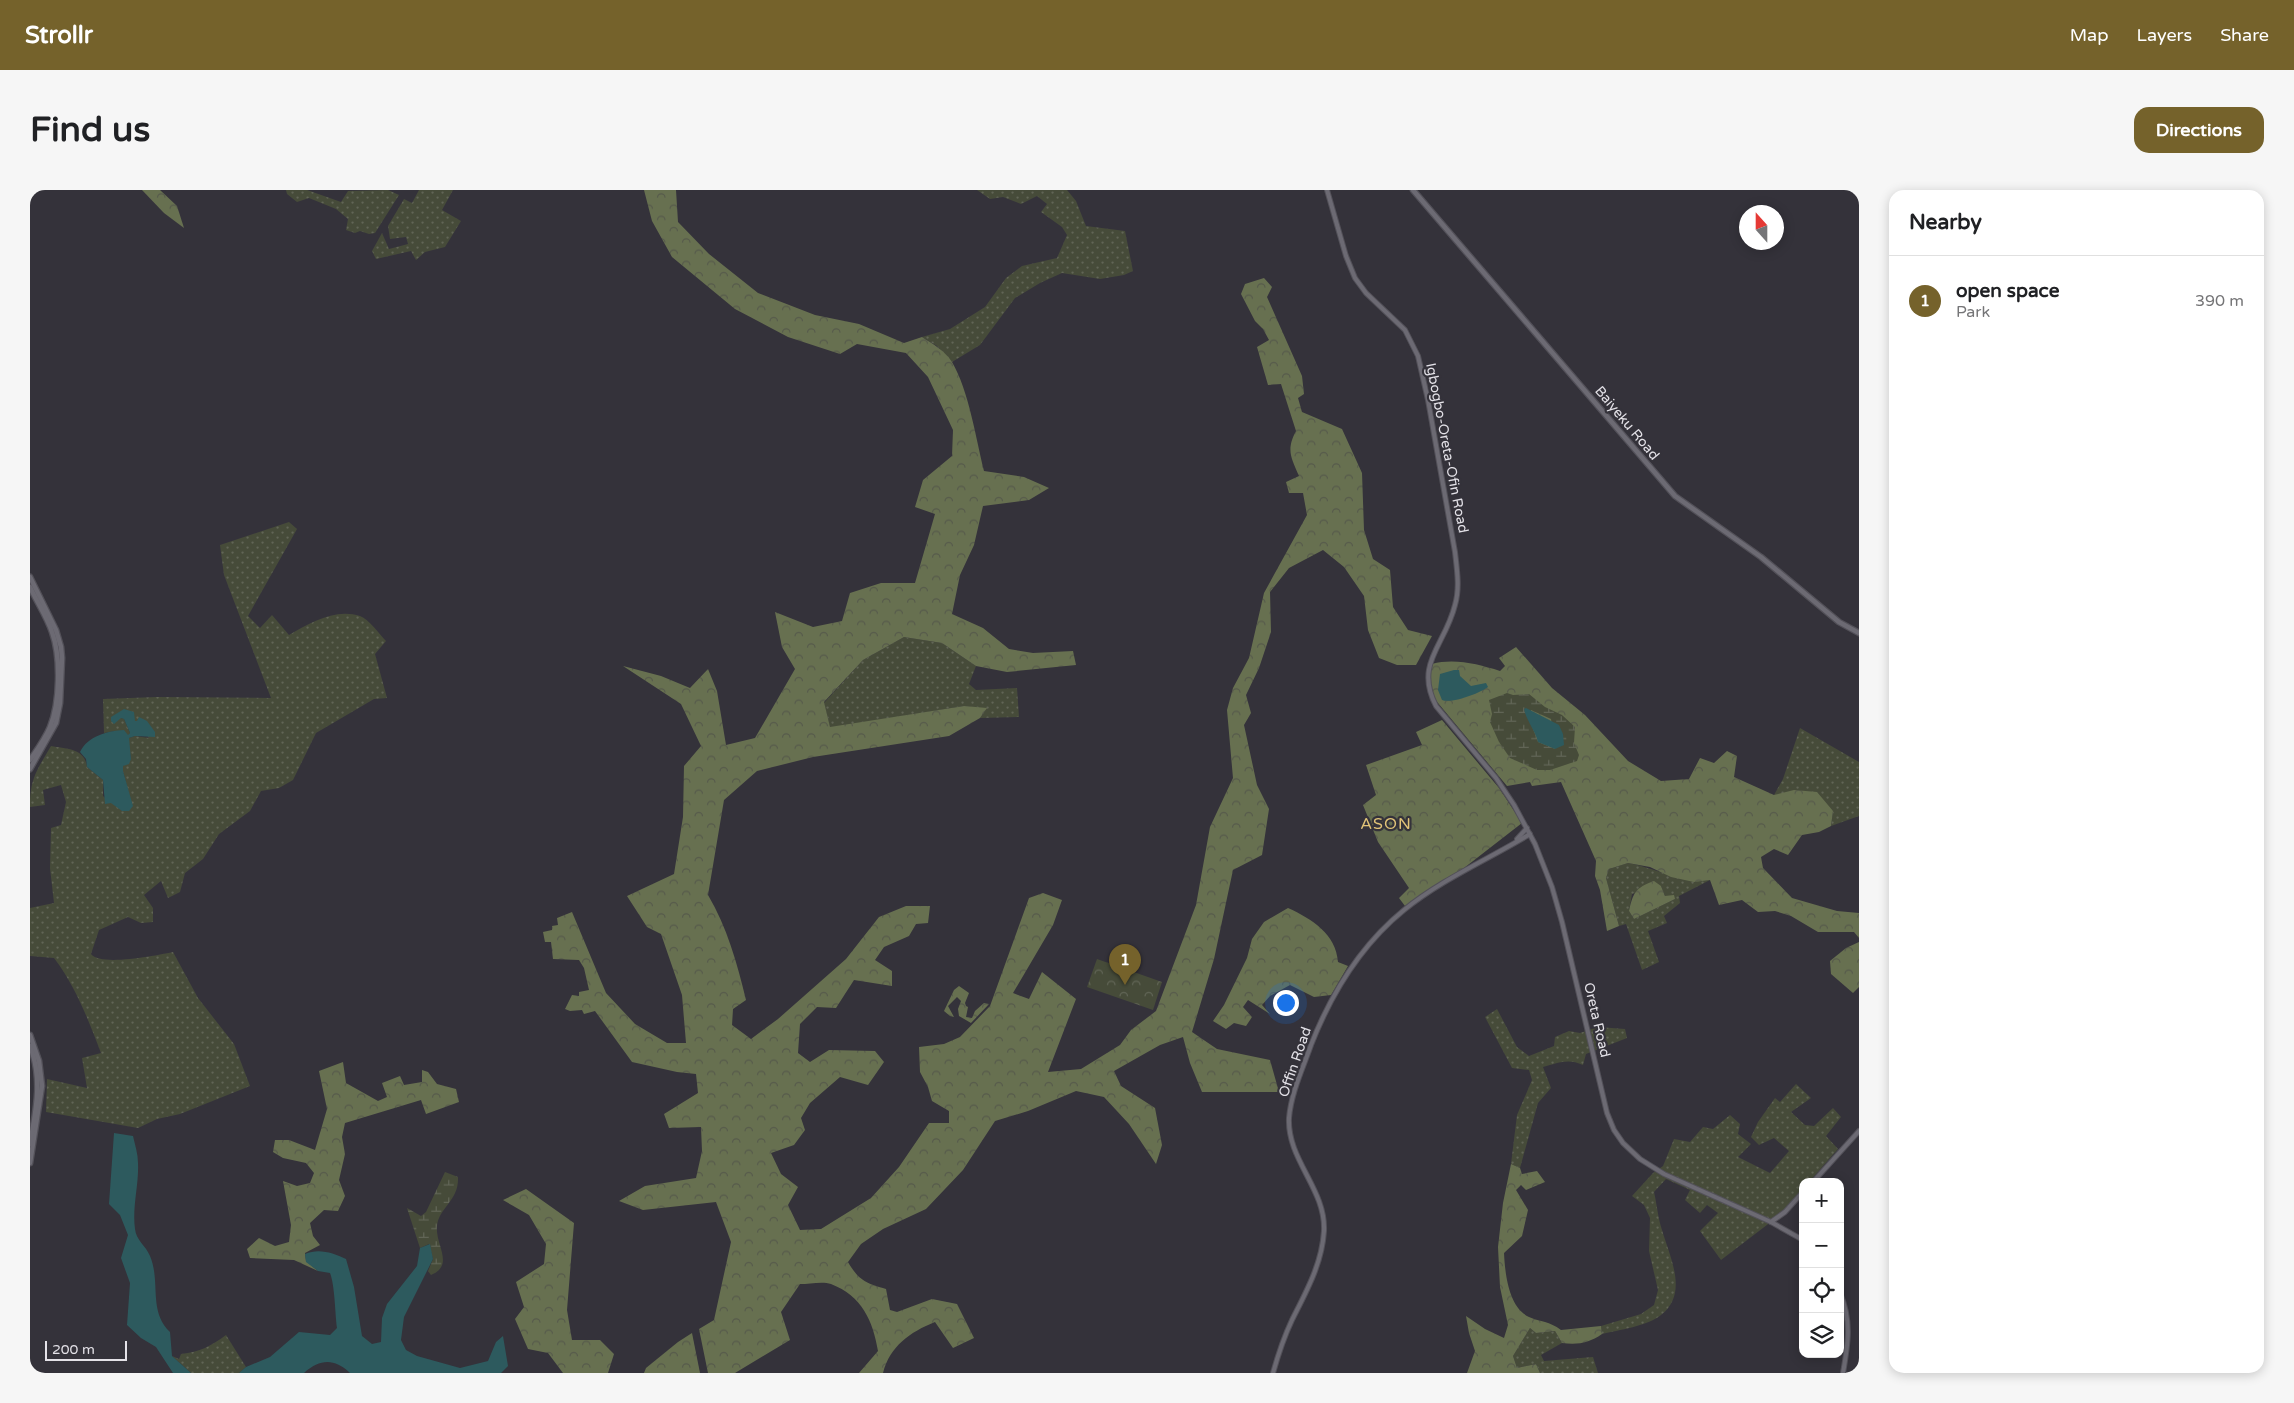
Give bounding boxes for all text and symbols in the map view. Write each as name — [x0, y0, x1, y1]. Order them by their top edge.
text: Strollr — [25, 21, 93, 50]
text: Map — [2070, 24, 2109, 46]
text: Layers — [2137, 24, 2192, 46]
text: Share — [2220, 24, 2269, 46]
button: Directions — [2134, 107, 2264, 153]
text: Find us — [30, 109, 150, 151]
north arrow — [1739, 205, 1784, 250]
text: Nearby — [1909, 210, 1982, 235]
text: open space — [1956, 280, 2059, 302]
text: 1 — [1920, 291, 1930, 311]
text: 390 m — [2195, 291, 2244, 311]
text: Park — [1956, 302, 1990, 322]
street label: Igbogbo-Oreta-Ofin Road — [1422, 362, 1472, 534]
street label: Baiyeku Road — [1591, 383, 1663, 463]
district label: ASON — [1360, 814, 1412, 834]
pin: 1 — [1109, 944, 1141, 985]
street label: Oreta Road — [1580, 981, 1614, 1059]
your location — [1273, 990, 1299, 1016]
street label: Offin Road — [1275, 1025, 1315, 1099]
map controls — [1799, 1178, 1844, 1358]
button: + — [1799, 1178, 1844, 1223]
button: − — [1799, 1223, 1844, 1268]
button: locate — [1799, 1268, 1844, 1313]
button: layers — [1799, 1313, 1844, 1358]
scale bar — [45, 1338, 128, 1361]
text: 200 m — [52, 1341, 95, 1358]

